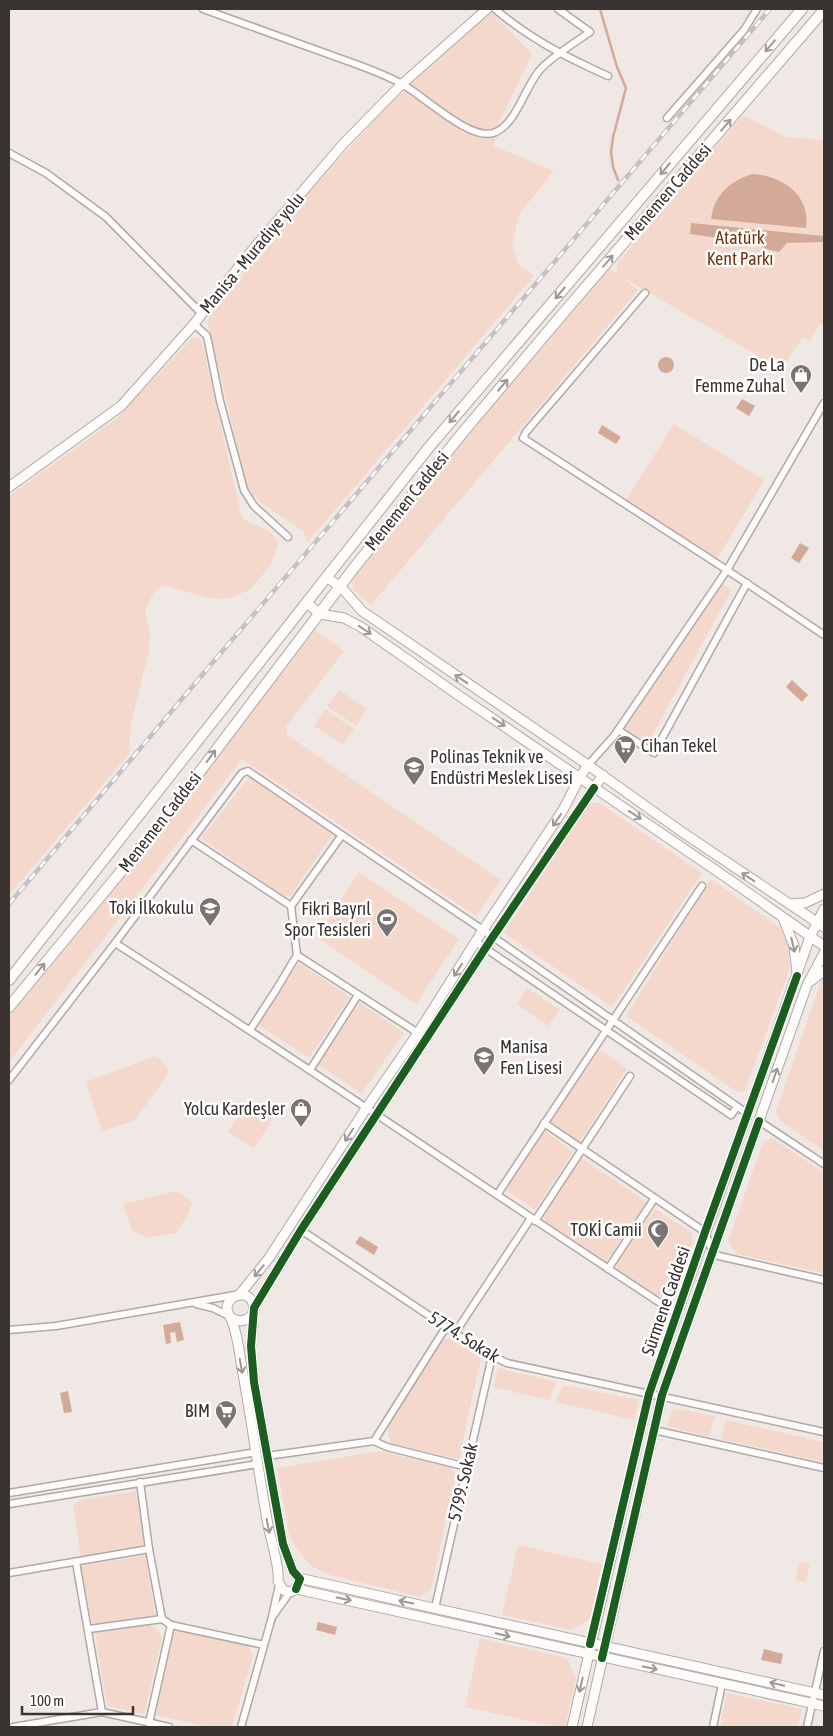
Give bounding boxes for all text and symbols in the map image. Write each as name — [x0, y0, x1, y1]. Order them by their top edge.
one-way arrow — [764, 39, 776, 52]
one-way arrow — [720, 119, 731, 132]
street label: Menemen Caddesi — [620, 139, 715, 244]
one-way arrow — [659, 163, 670, 176]
street label: Manisa - Muradiye yolu — [195, 188, 308, 317]
park label: Atatürk Kent Parkı — [707, 227, 773, 269]
one-way arrow — [602, 255, 614, 268]
one-way arrow — [554, 287, 565, 300]
place label: De La Femme Zuhal — [695, 354, 785, 396]
shop icon: De La Femme Zuhal — [789, 363, 813, 394]
one-way arrow — [497, 379, 509, 392]
one-way arrow — [449, 411, 460, 424]
street label: Menemen Caddesi — [360, 447, 453, 555]
one-way arrow — [358, 625, 372, 635]
one-way arrow — [455, 674, 469, 684]
one-way arrow — [492, 717, 506, 728]
supermarket icon: Cihan Tekel — [613, 734, 637, 765]
place label: Cihan Tekel — [641, 735, 717, 756]
place label: Polinas Teknik ve Endüstri Meslek Lisesi — [430, 746, 573, 788]
one-way arrow — [206, 749, 216, 763]
school or university icon: Polinas Teknik ve Endüstri Meslek Lisesi — [402, 755, 426, 786]
street label: Menemen Caddesi — [114, 767, 205, 876]
one-way arrow — [628, 809, 642, 820]
one-way arrow — [552, 813, 562, 827]
one-way arrow — [742, 871, 756, 881]
school or university icon: Toki İlkokulu — [198, 896, 222, 927]
place label: Toki İlkokulu — [109, 897, 194, 918]
place label: Fikri Bayrıl Spor Tesisleri — [285, 898, 371, 940]
sports icon: Fikri Bayrıl Spor Tesisleri — [375, 907, 399, 938]
one-way arrow — [789, 936, 798, 952]
one-way arrow — [34, 963, 45, 976]
one-way arrow — [452, 963, 462, 977]
place label: Manisa Fen Lisesi — [500, 1036, 562, 1078]
school or university icon: Manisa Fen Lisesi — [472, 1045, 496, 1076]
one-way arrow — [771, 1068, 780, 1083]
shop icon: Yolcu Kardeşler — [289, 1097, 313, 1128]
place label: Yolcu Kardeşler — [184, 1098, 286, 1119]
one-way arrow — [343, 1128, 354, 1142]
mosque icon: TOKİ Camii — [646, 1218, 670, 1249]
place label: TOKİ Camii — [570, 1219, 642, 1240]
street label: Sürmene Caddesi — [637, 1243, 694, 1358]
one-way arrow — [254, 1264, 265, 1277]
street label: 5774. Sokak — [425, 1307, 504, 1367]
one-way arrow — [237, 1357, 247, 1373]
supermarket icon: BIM — [214, 1399, 238, 1430]
place label: BIM — [185, 1400, 210, 1421]
street label: 5799. Sokak — [443, 1441, 482, 1523]
one-way arrow — [264, 1518, 274, 1534]
one-way arrow — [336, 1595, 352, 1605]
one-way arrow — [399, 1597, 415, 1606]
one-way arrow — [494, 1631, 510, 1640]
one-way arrow — [642, 1664, 658, 1673]
one-way arrow — [576, 1677, 585, 1693]
one-way arrow — [769, 1679, 785, 1689]
scale bar — [22, 1684, 134, 1716]
text: 100 m — [30, 1692, 64, 1709]

